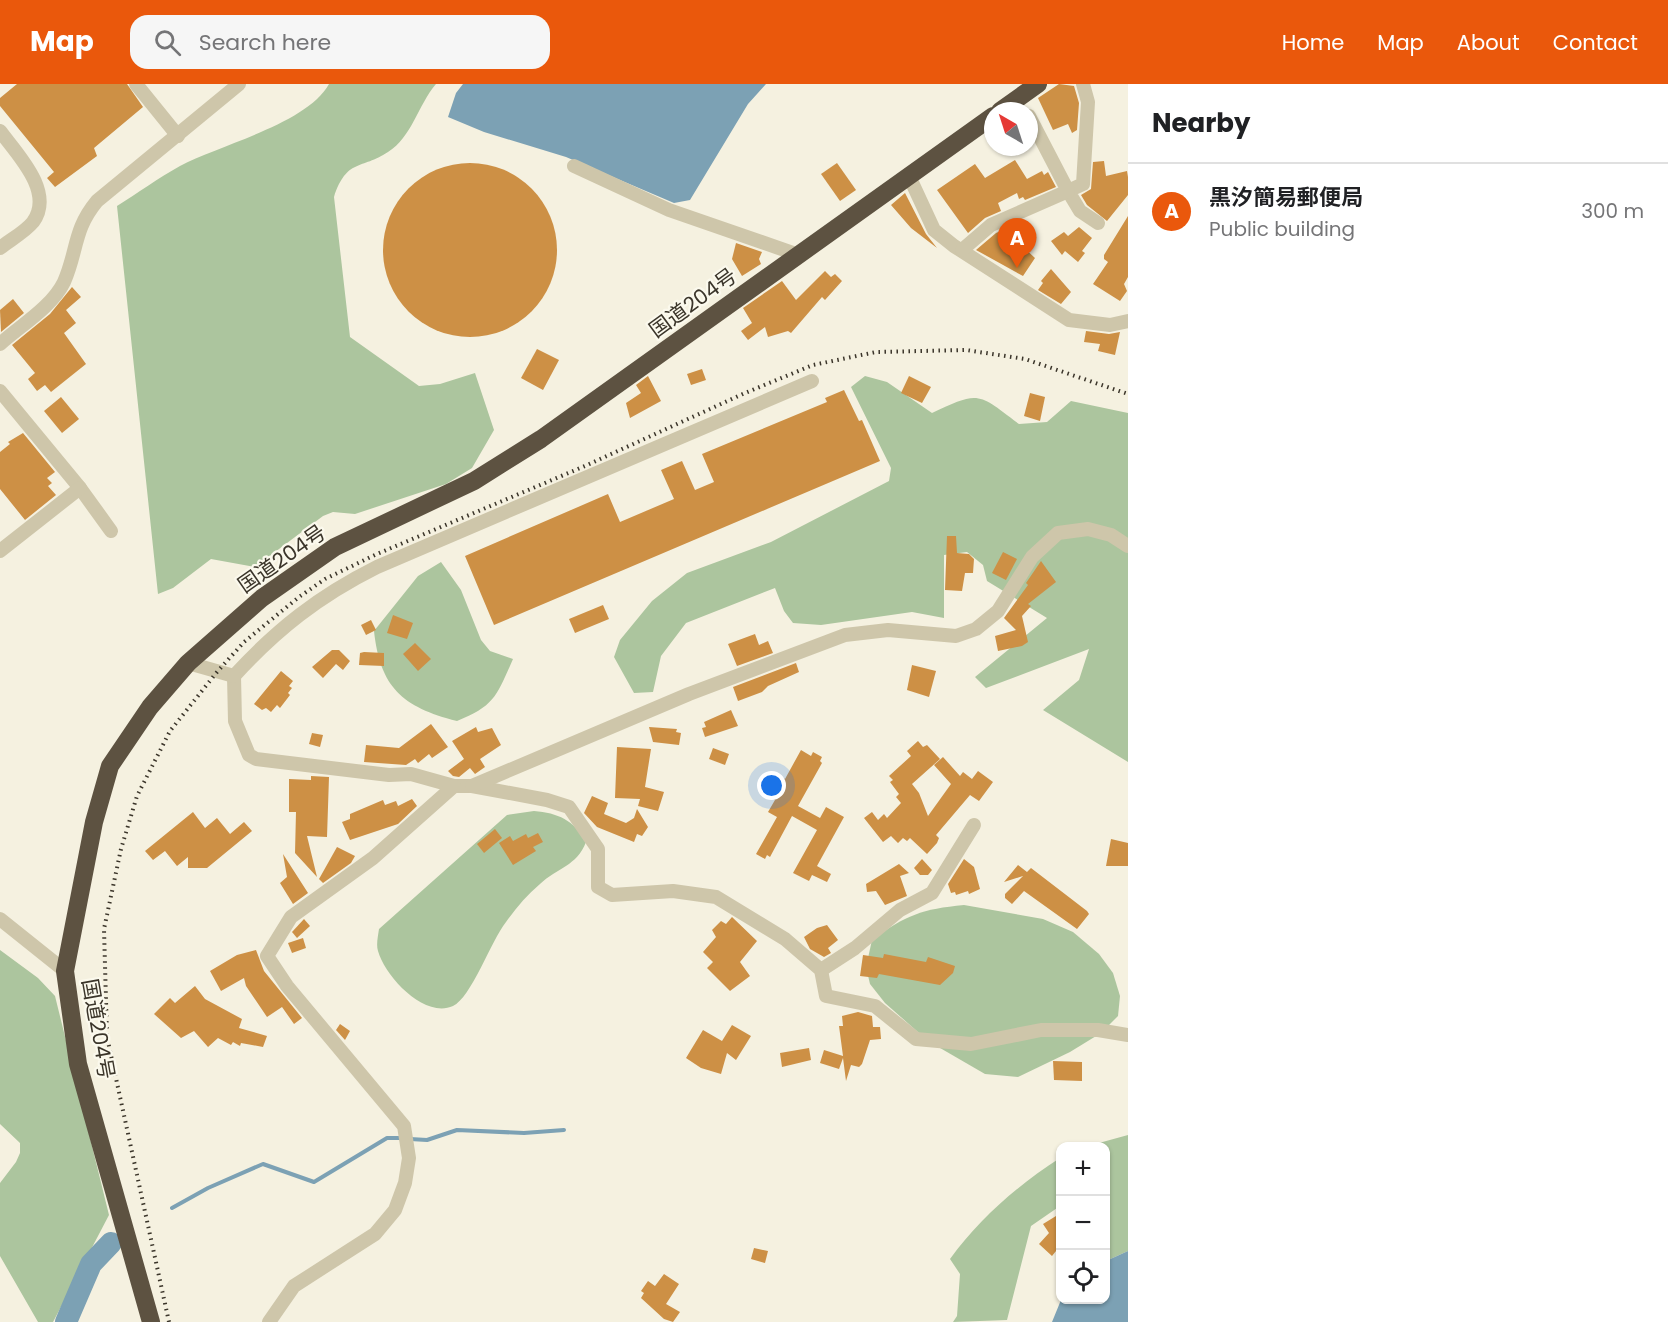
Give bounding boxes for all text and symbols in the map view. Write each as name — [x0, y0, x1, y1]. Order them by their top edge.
search box — [130, 15, 550, 69]
text: Map — [30, 22, 94, 61]
icon: search — [151, 26, 184, 59]
text: Search here — [199, 27, 331, 58]
text: Home — [1282, 28, 1344, 57]
text: Map — [1377, 28, 1424, 57]
text: About — [1457, 28, 1520, 57]
text: Contact — [1553, 28, 1638, 57]
north arrow — [984, 102, 1038, 156]
text: Nearby — [1152, 105, 1250, 141]
text: 黒汐簡易郵便局 — [1209, 182, 1363, 213]
text: A — [1164, 197, 1179, 225]
text: 300 m — [1581, 197, 1644, 225]
text: Public building — [1209, 215, 1355, 243]
pin: A — [998, 218, 1036, 268]
street label: 国道204号 — [643, 261, 742, 344]
street label: 国道204号 — [232, 518, 332, 600]
your location — [757, 771, 786, 800]
street label: 国道204号 — [75, 976, 122, 1081]
map controls — [1056, 1142, 1110, 1304]
button: + — [1056, 1142, 1110, 1196]
button: − — [1056, 1196, 1110, 1250]
button: locate — [1056, 1250, 1110, 1304]

